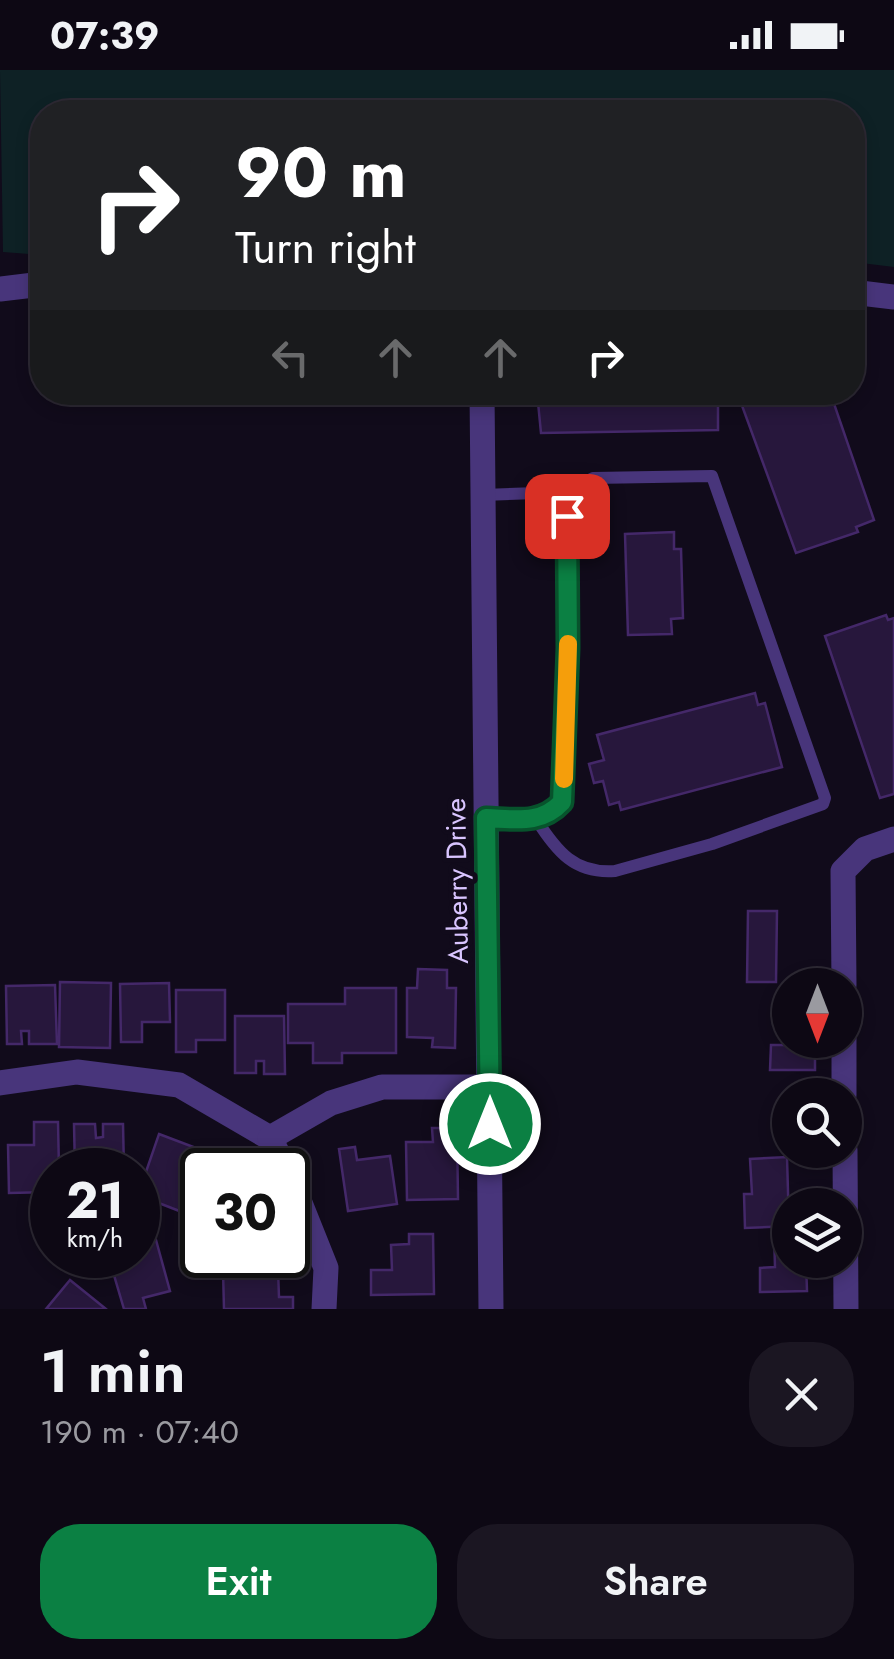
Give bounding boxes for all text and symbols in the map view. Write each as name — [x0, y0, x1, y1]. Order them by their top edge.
text: 07:39 — [50, 8, 159, 63]
text: 90 m — [235, 122, 407, 223]
icon: right — [70, 140, 200, 270]
text: Turn right — [235, 215, 416, 280]
icon: left — [263, 330, 318, 385]
icon: ahead — [368, 330, 423, 385]
icon: ahead — [473, 330, 528, 385]
icon: right — [578, 330, 633, 385]
pin — [525, 474, 610, 559]
icon: arrive — [540, 489, 595, 544]
street label: Auberry Drive — [435, 798, 479, 964]
north arrow — [772, 968, 862, 1058]
map controls — [772, 968, 862, 1278]
position arrow — [438, 1072, 542, 1176]
button: search — [772, 1078, 862, 1168]
speed limit sign: 30 — [180, 1148, 310, 1278]
text: 21 — [66, 1164, 124, 1237]
button: layers — [772, 1188, 862, 1278]
text: km/h — [67, 1220, 123, 1256]
text: 1 min — [40, 1328, 186, 1415]
button: close — [749, 1342, 854, 1447]
text: 190 m · 07:40 — [40, 1409, 239, 1455]
button: Exit — [40, 1524, 437, 1639]
button: Share — [457, 1524, 854, 1639]

